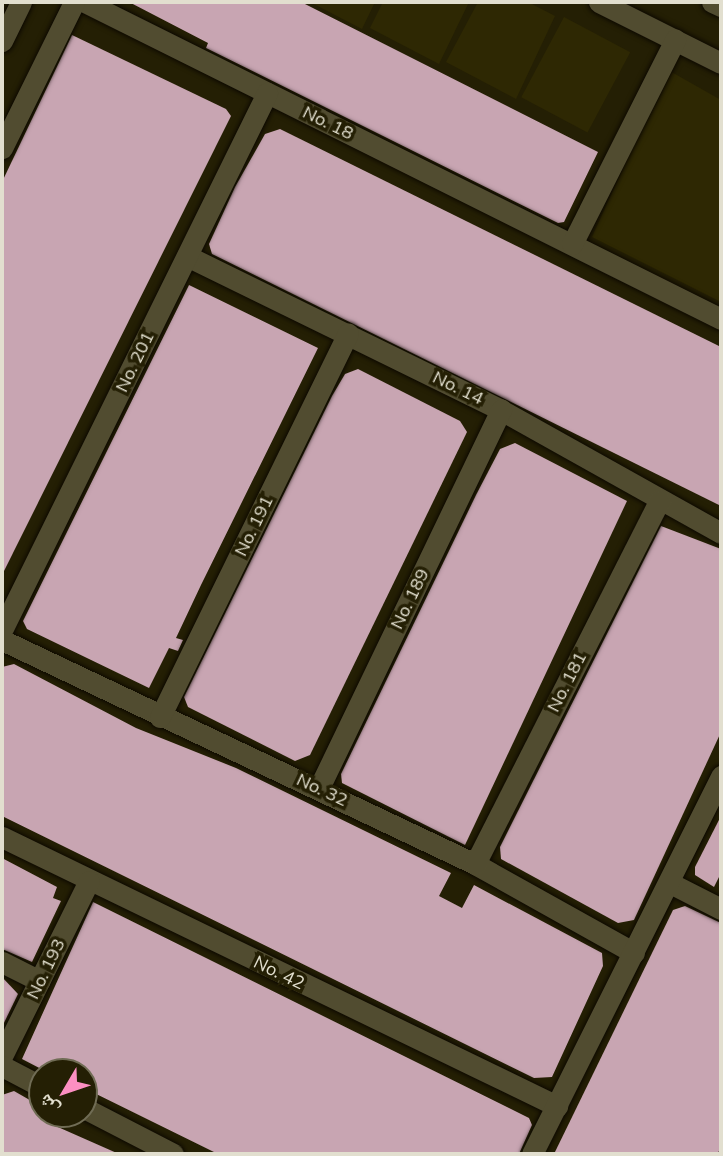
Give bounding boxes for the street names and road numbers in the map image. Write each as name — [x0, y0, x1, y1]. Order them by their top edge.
street label: No. 18 — [299, 102, 357, 144]
street label: No. 201 — [111, 328, 159, 396]
street label: No. 14 — [429, 367, 487, 409]
street label: No. 191 — [230, 492, 278, 560]
street label: No. 189 — [386, 565, 434, 633]
street label: No. 181 — [543, 648, 591, 716]
street label: No. 32 — [293, 769, 351, 811]
street label: No. 193 — [22, 935, 70, 1003]
street label: No. 42 — [250, 952, 308, 994]

